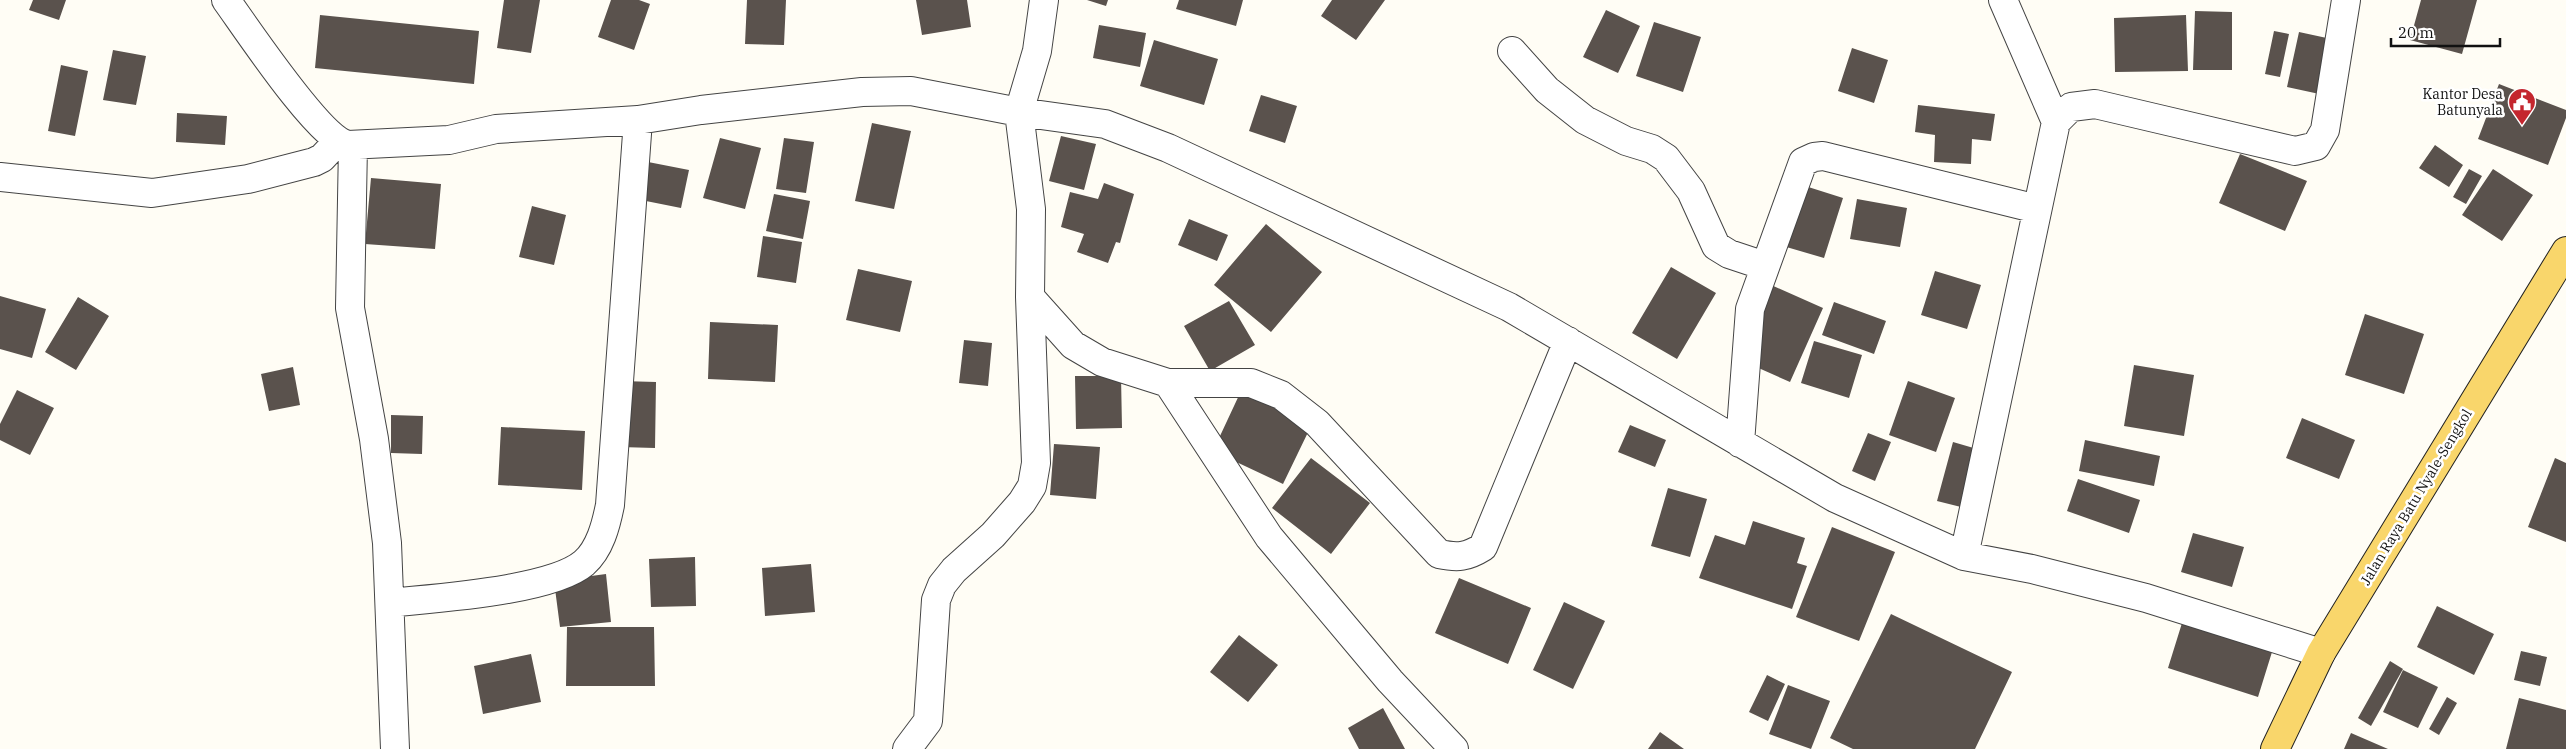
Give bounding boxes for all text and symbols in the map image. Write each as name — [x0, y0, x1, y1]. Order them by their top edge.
scale bar — [2391, 15, 2500, 47]
text: 20 m — [2398, 23, 2434, 42]
place label: Kantor Desa Batunyala — [2423, 85, 2503, 119]
public building icon: Kantor Desa Batunyala — [2507, 87, 2537, 126]
street label: Jalan Raya Batu Nyale-Sengkol — [2356, 406, 2476, 588]

